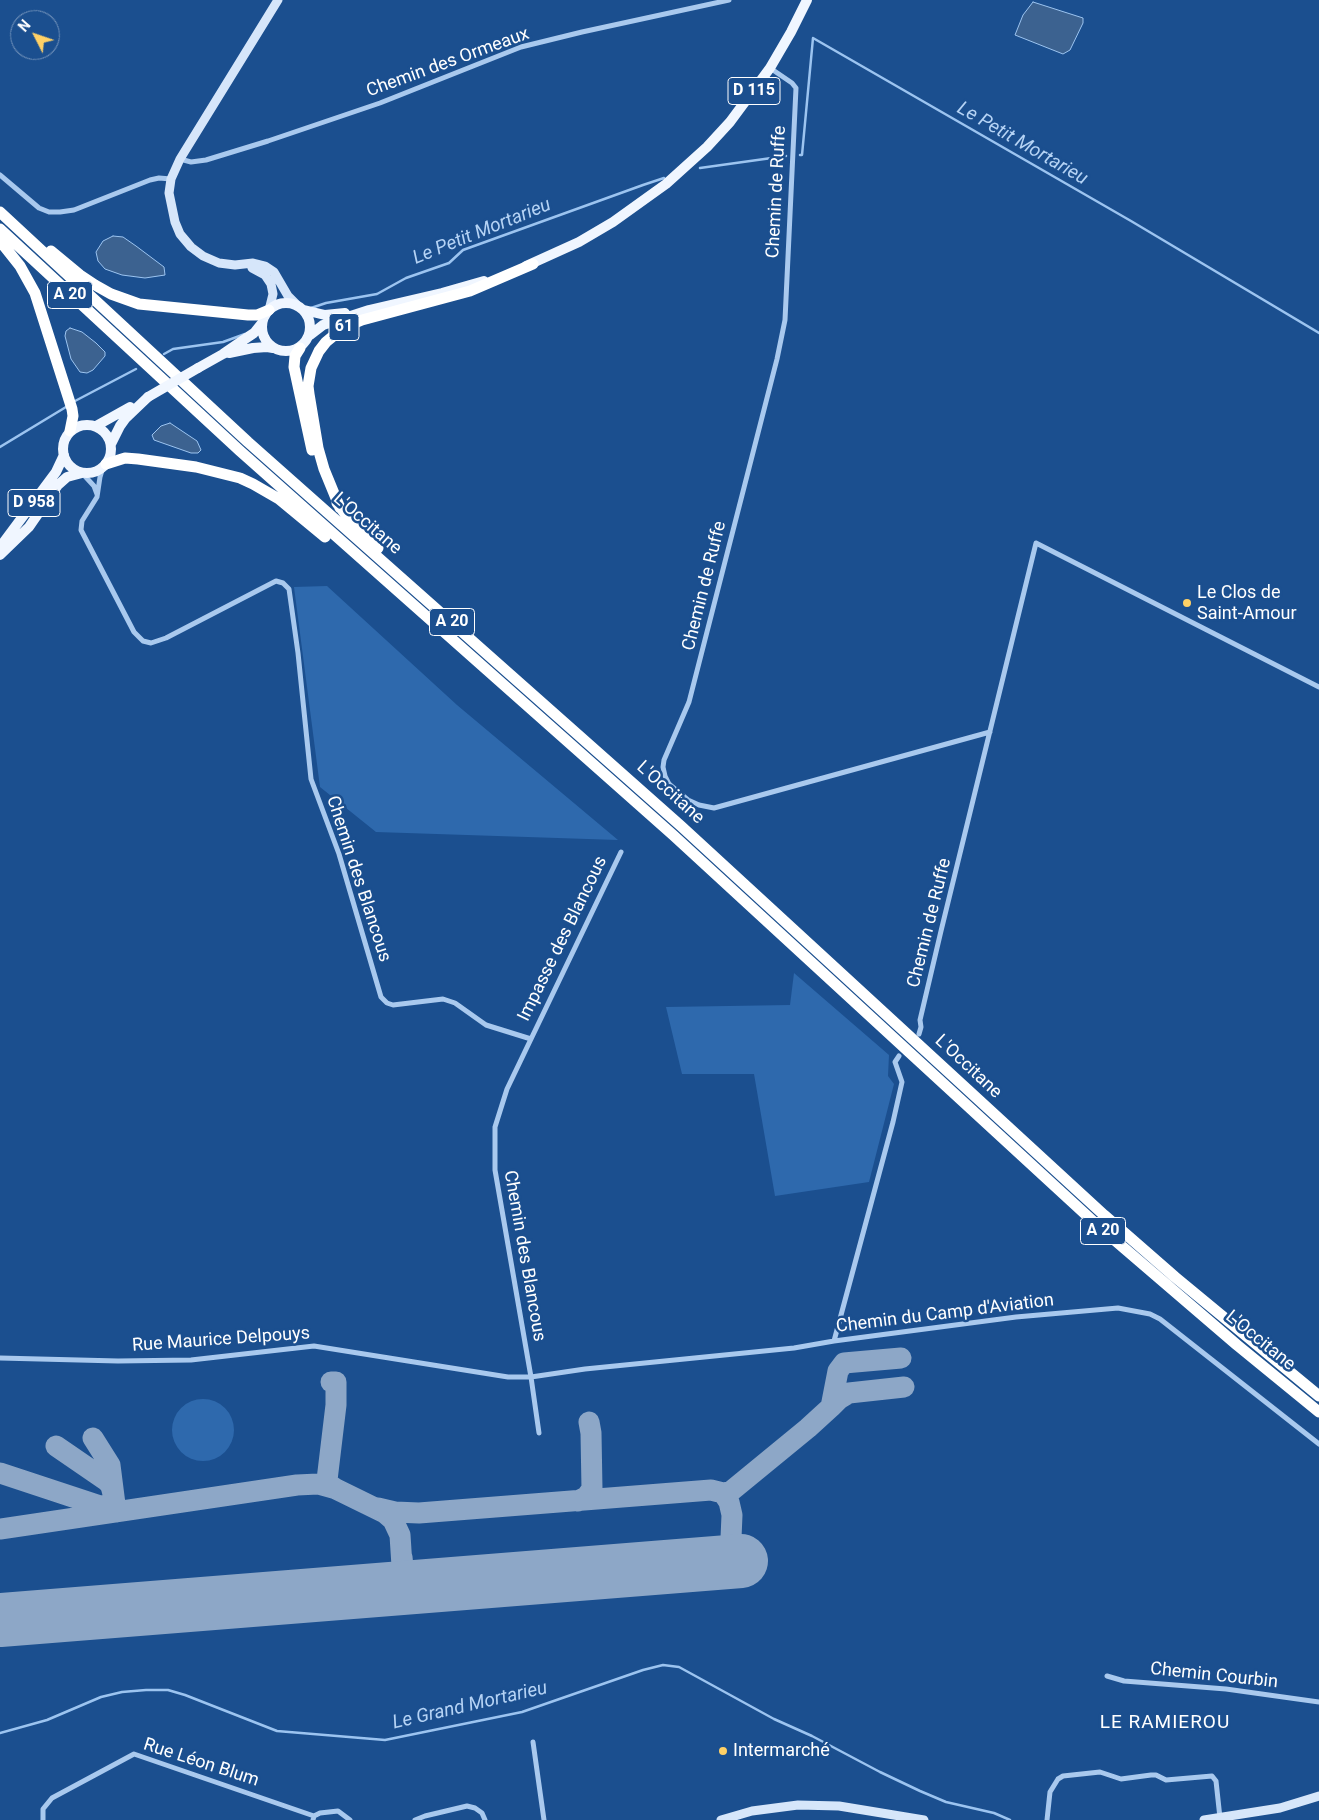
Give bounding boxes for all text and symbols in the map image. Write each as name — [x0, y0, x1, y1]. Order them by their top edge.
north arrow — [10, 10, 60, 60]
text: N — [15, 17, 34, 35]
street label: Chemin des Ormeaux — [364, 23, 532, 103]
road number: D 115 — [728, 78, 780, 104]
water label: Le Petit Mortarieu — [953, 97, 1091, 191]
street label: Chemin de Ruffe — [763, 125, 791, 259]
water label: Le Petit Mortarieu — [410, 194, 554, 270]
road number: A 20 — [48, 282, 92, 308]
road number: 61 — [329, 314, 359, 341]
street label: L'Occitane — [328, 488, 406, 560]
road number: D 958 — [8, 489, 60, 516]
street label: Chemin de Ruffe — [678, 519, 732, 653]
place label: Le Clos de Saint-Amour — [1197, 582, 1296, 624]
marker: Le Clos de Saint-Amour — [1181, 597, 1193, 609]
road number: A 20 — [430, 608, 474, 636]
street label: L'Occitane — [632, 757, 708, 829]
street label: Chemin des Blancous — [321, 793, 395, 965]
street label: Impasse des Blancous — [514, 853, 612, 1025]
street label: Chemin de Ruffe — [903, 856, 957, 990]
street label: L'Occitane — [930, 1031, 1006, 1103]
street label: Chemin des Blancous — [498, 1169, 550, 1343]
road number: A 20 — [1080, 1218, 1126, 1244]
street label: Chemin du Camp d'Aviation — [835, 1290, 1055, 1338]
street label: L'Occitane — [1221, 1306, 1299, 1376]
street label: Rue Maurice Delpouys — [131, 1323, 311, 1357]
street label: Chemin Courbin — [1149, 1659, 1279, 1693]
water label: Le Grand Mortarieu — [390, 1677, 550, 1735]
district label: LE RAMIEROU — [1098, 1712, 1232, 1734]
street label: Rue Léon Blum — [140, 1734, 262, 1792]
place label: Intermarché — [733, 1740, 830, 1762]
marker: Intermarché — [717, 1745, 729, 1757]

